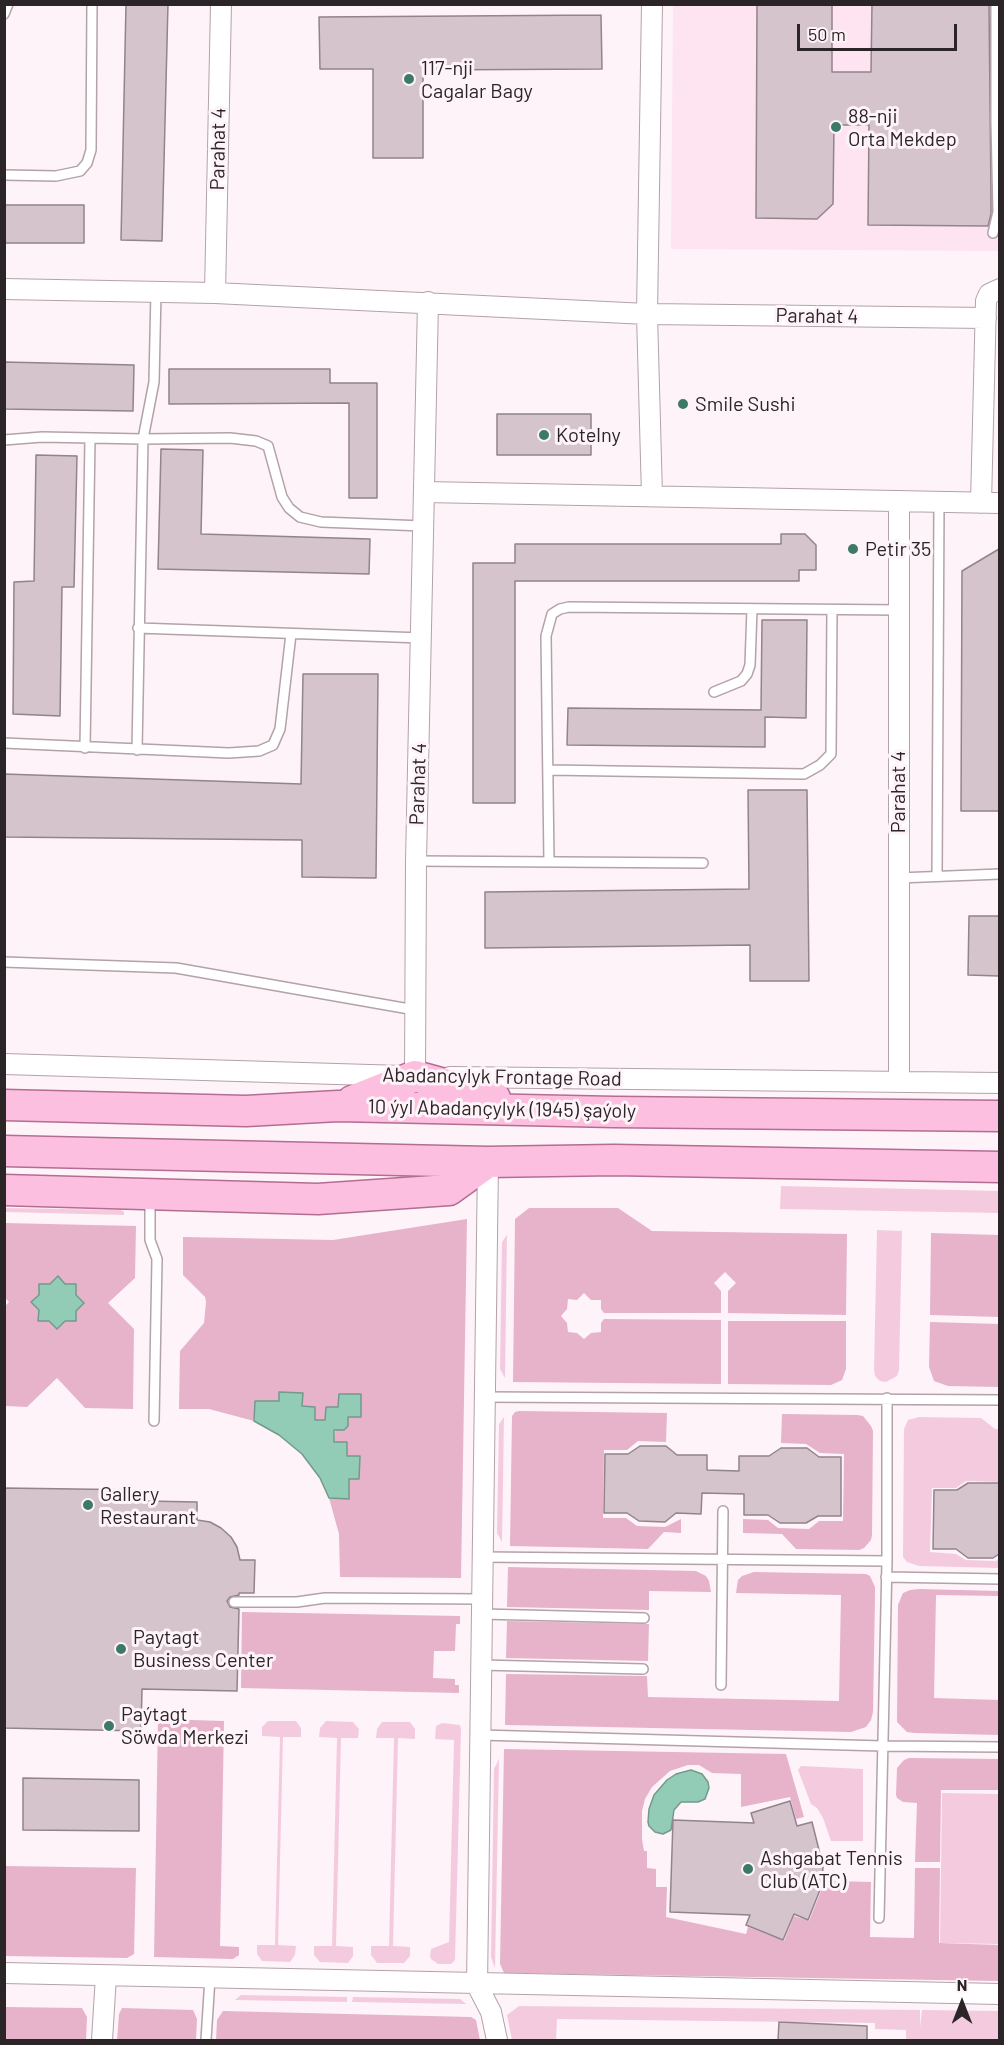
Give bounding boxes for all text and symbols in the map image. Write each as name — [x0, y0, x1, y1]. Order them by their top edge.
scale bar — [800, 12, 960, 50]
text: 50 m — [808, 23, 846, 45]
place label: 117-nji Cagalar Bagy — [421, 56, 533, 103]
marker: 117-nji Cagalar Bagy — [402, 72, 416, 86]
place label: 88-nji Orta Mekdep — [848, 104, 957, 151]
street label: Parahat 4 — [205, 107, 231, 191]
marker: 88-nji Orta Mekdep — [829, 120, 843, 134]
street label: Parahat 4 — [775, 303, 859, 329]
place label: Smile Sushi — [695, 392, 795, 416]
marker: Smile Sushi — [676, 397, 690, 411]
place label: Kotelny — [556, 423, 621, 447]
marker: Kotelny — [537, 428, 551, 442]
place label: Petir 35 — [865, 537, 931, 561]
marker: Petir 35 — [846, 542, 860, 556]
street label: Parahat 4 — [405, 742, 431, 826]
street label: Parahat 4 — [886, 751, 910, 833]
street label: Abadancylyk Frontage Road — [382, 1063, 622, 1091]
street label: 10 ýyl Abadançylyk (1945) şaýoly — [368, 1095, 636, 1123]
place label: Gallery Restaurant — [100, 1482, 196, 1529]
marker: Gallery Restaurant — [81, 1498, 95, 1512]
place label: Paytagt Business Center — [133, 1625, 273, 1672]
marker: Paytagt Business Center — [114, 1642, 128, 1656]
place label: Paýtagt Söwda Merkezi — [121, 1702, 249, 1749]
marker: Paýtagt Söwda Merkezi — [102, 1719, 116, 1733]
place label: Ashgabat Tennis Club (ATC) — [760, 1846, 903, 1893]
marker: Ashgabat Tennis Club (ATC) — [741, 1862, 755, 1876]
north arrow — [932, 1973, 992, 2033]
text: N — [957, 1975, 967, 1994]

